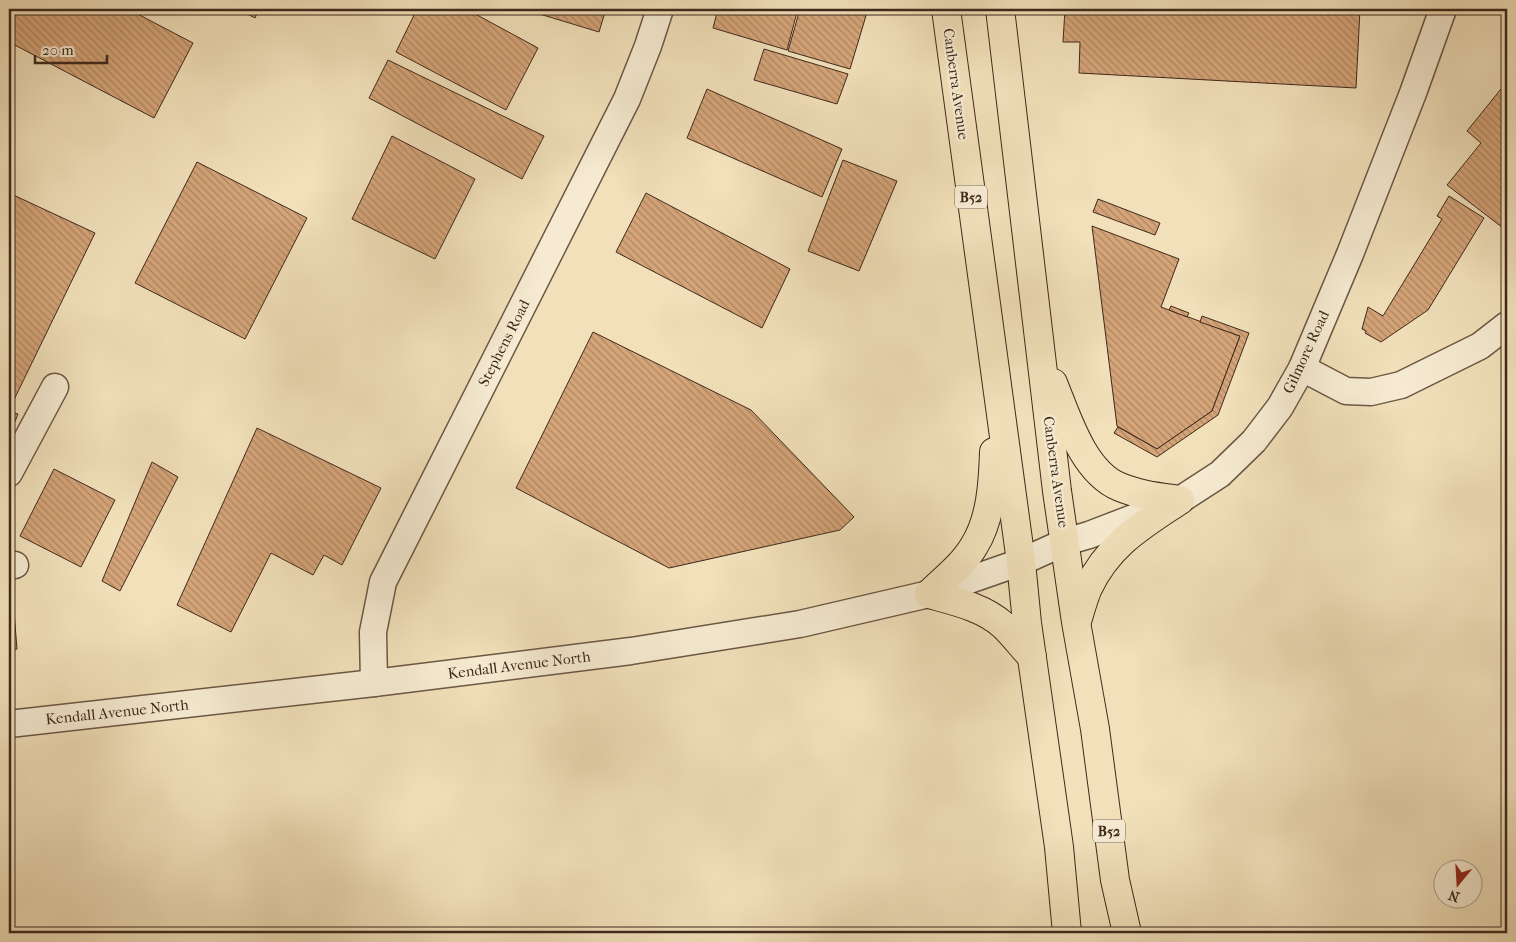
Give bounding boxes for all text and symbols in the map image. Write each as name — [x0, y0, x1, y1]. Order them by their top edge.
street label: Canberra Avenue — [939, 27, 973, 141]
scale bar — [35, 32, 108, 64]
text: 20 m — [42, 41, 74, 59]
road number: B52 — [955, 186, 987, 208]
street label: Stephens Road — [474, 296, 534, 389]
street label: Gilmore Road — [1279, 307, 1333, 396]
street label: Canberra Avenue — [1039, 415, 1073, 529]
street label: Kendall Avenue North — [447, 647, 592, 683]
street label: Kendall Avenue North — [45, 695, 190, 728]
road number: B52 — [1093, 819, 1125, 842]
north arrow — [1434, 860, 1484, 910]
text: N — [1446, 886, 1462, 906]

